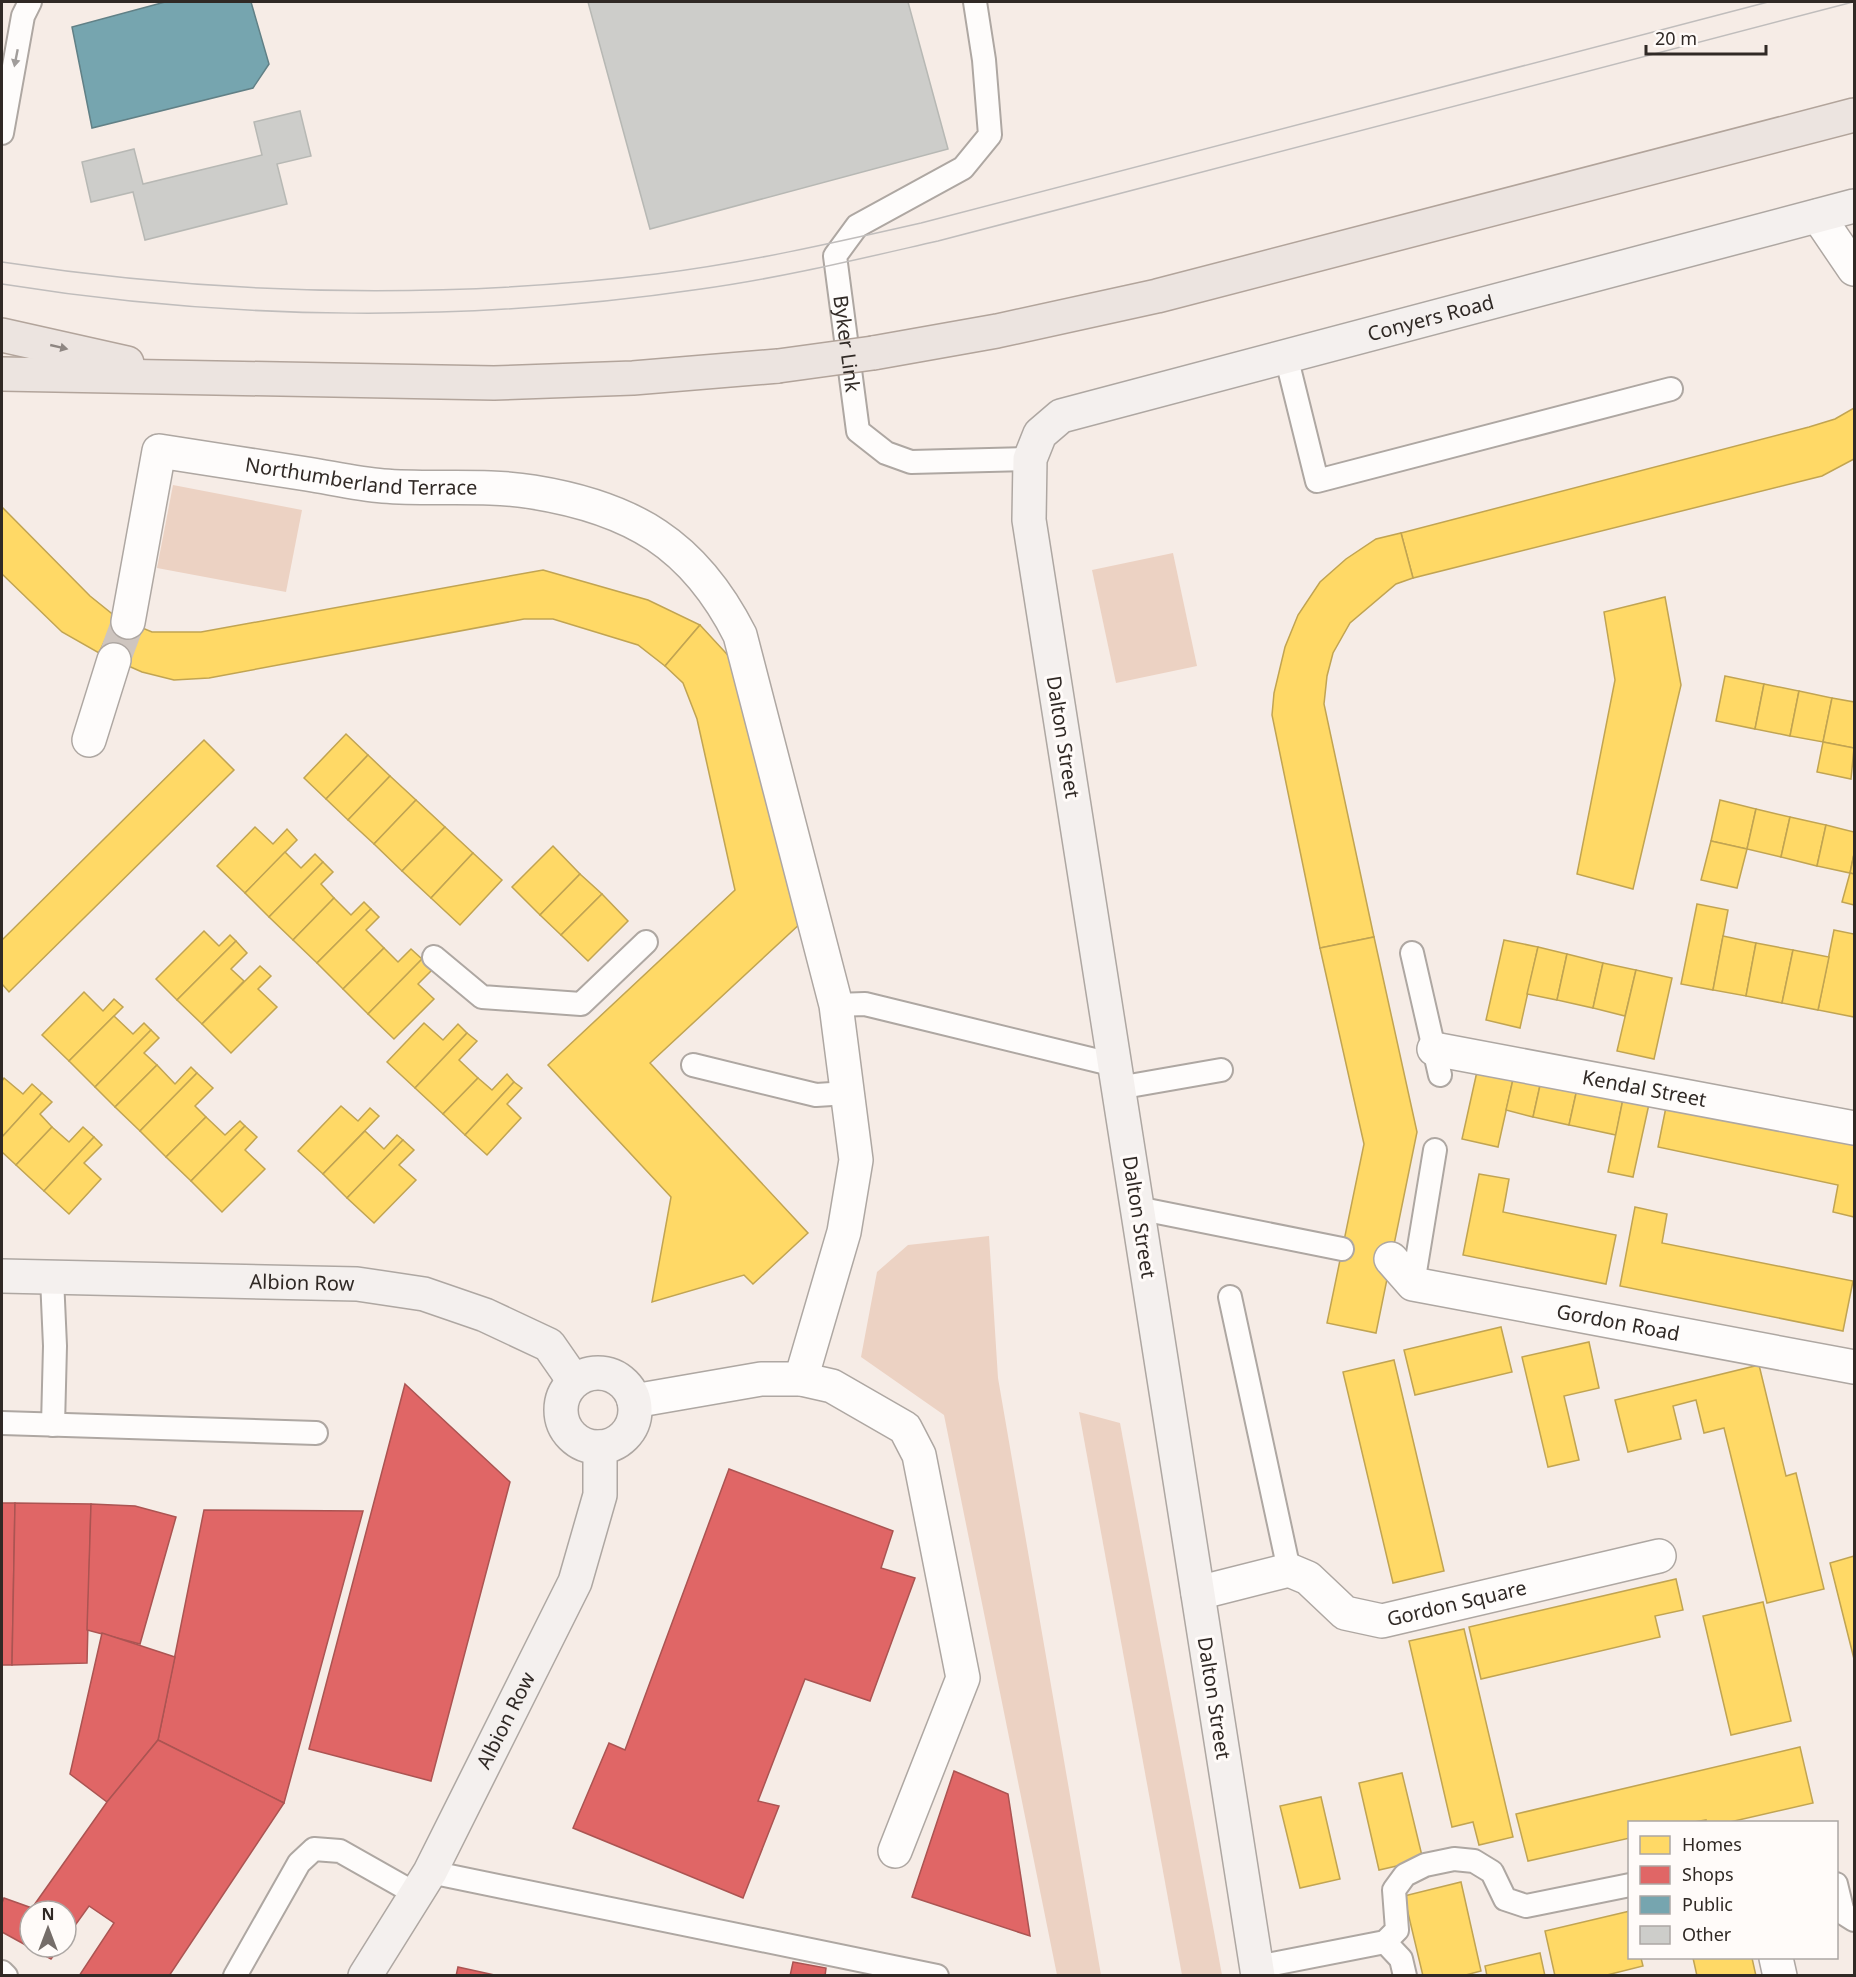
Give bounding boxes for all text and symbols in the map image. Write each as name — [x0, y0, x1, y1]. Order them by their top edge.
scale bar — [1646, 18, 1766, 56]
text: 20 m — [1655, 26, 1697, 50]
one-way arrow — [11, 49, 20, 68]
street label: Conyers Road — [1364, 288, 1497, 347]
street label: Byker Link — [827, 294, 867, 394]
one-way arrow — [50, 343, 69, 352]
street label: Northumberland Terrace — [243, 451, 478, 501]
street label: Dalton Street — [1040, 674, 1087, 800]
street label: Kendal Street — [1580, 1063, 1709, 1113]
street label: Dalton Street — [1116, 1154, 1163, 1280]
street label: Albion Row — [249, 1268, 355, 1297]
street label: Gordon Road — [1554, 1297, 1682, 1347]
street label: Gordon Square — [1384, 1574, 1529, 1632]
street label: Dalton Street — [1191, 1635, 1238, 1761]
street label: Albion Row — [470, 1667, 541, 1773]
legend — [1628, 1821, 1838, 1959]
text: Homes — [1682, 1832, 1742, 1856]
text: Shops — [1682, 1862, 1734, 1886]
text: Public — [1682, 1892, 1733, 1916]
north arrow — [18, 1899, 78, 1959]
text: N — [41, 1903, 55, 1925]
text: Other — [1682, 1922, 1732, 1946]

